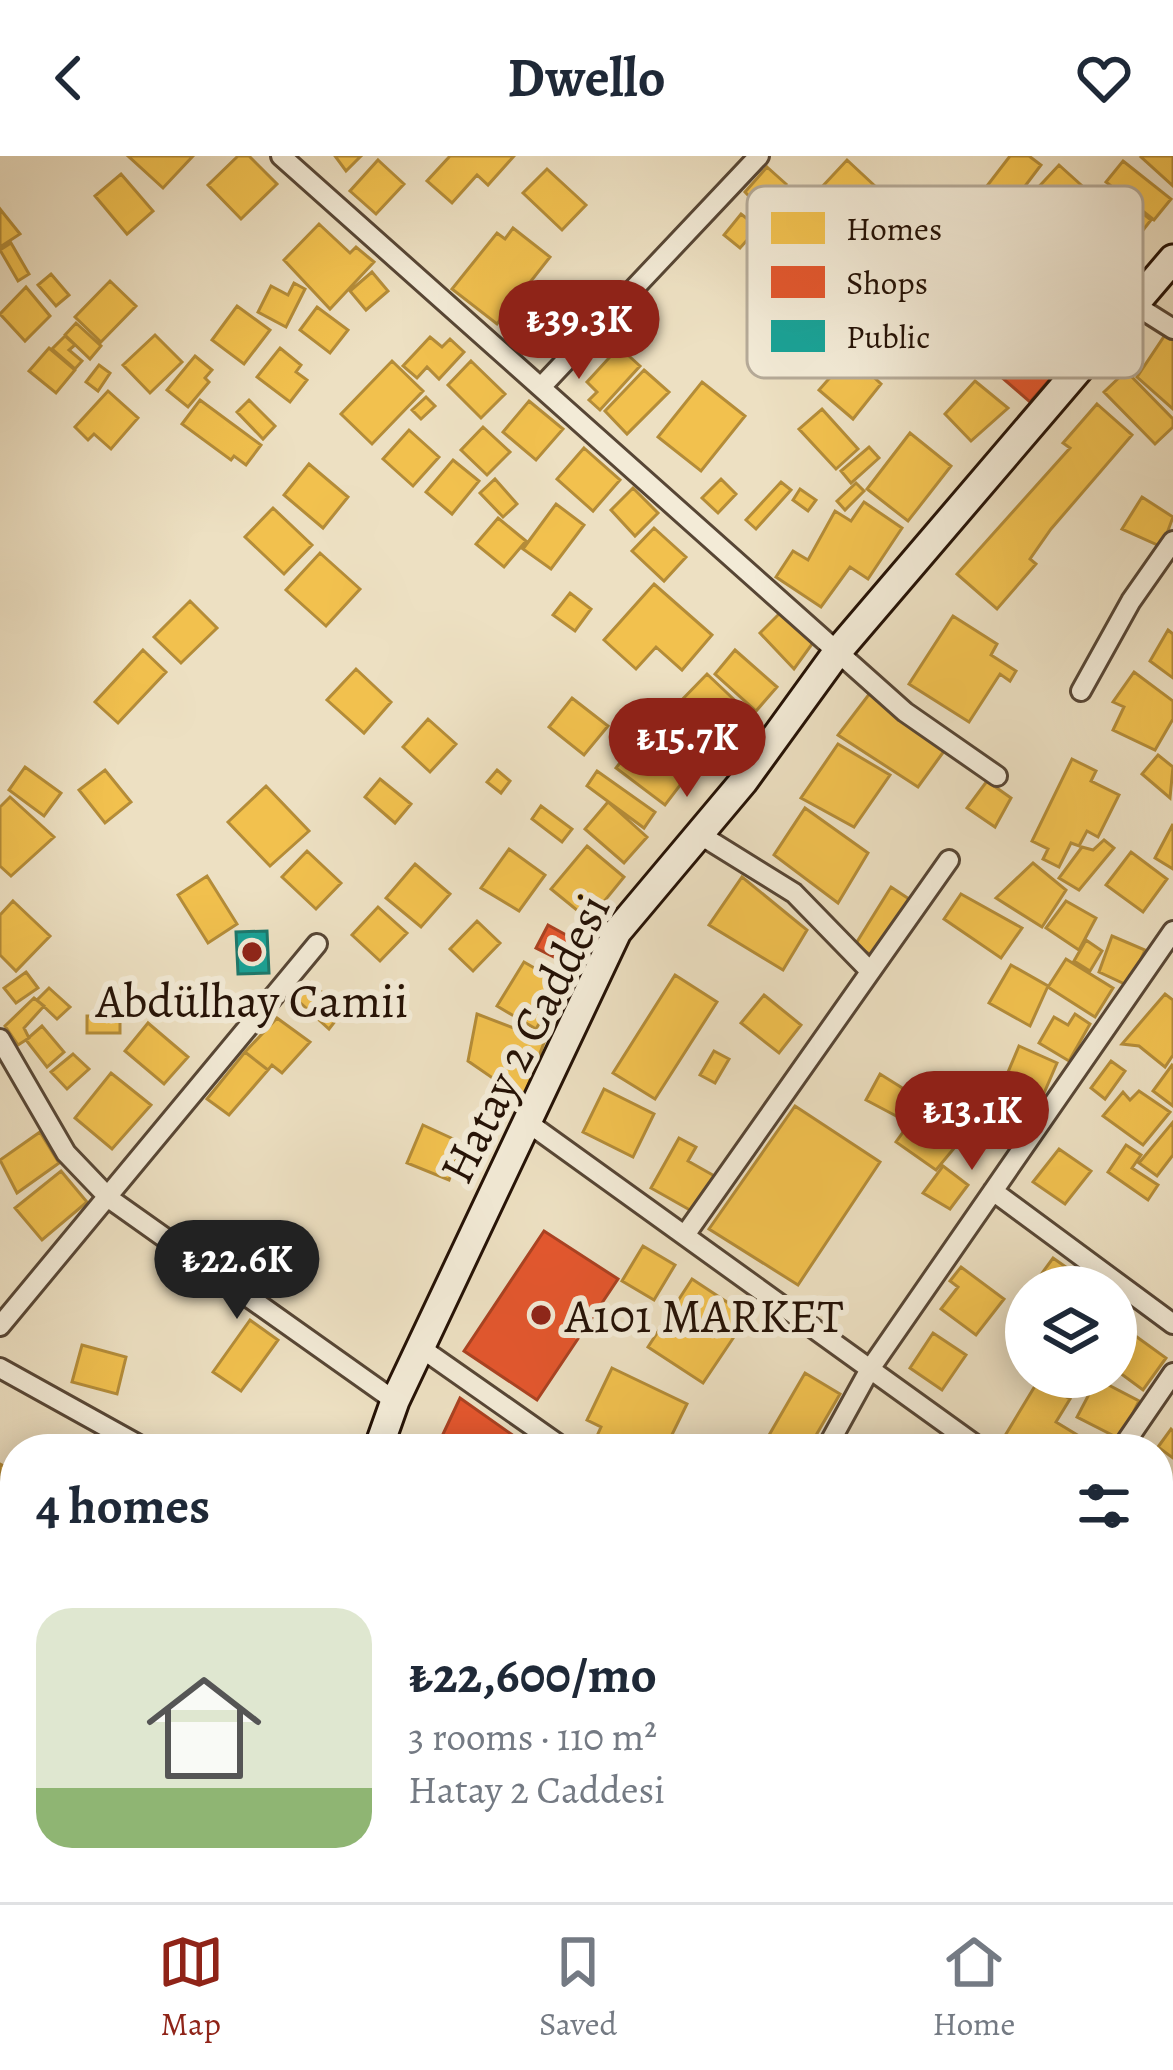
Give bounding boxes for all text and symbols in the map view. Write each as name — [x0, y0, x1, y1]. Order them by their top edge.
text: Dwello — [507, 41, 666, 115]
icon: back — [36, 45, 102, 111]
icon: heart — [1071, 45, 1137, 111]
legend — [747, 186, 1143, 378]
text: Homes — [846, 206, 942, 251]
text: Shops — [846, 260, 928, 305]
pin: ₺39.3K — [481, 280, 677, 382]
text: ₺39.3K — [526, 292, 632, 345]
text: Public — [846, 314, 930, 359]
pin: ₺15.7K — [589, 698, 785, 800]
text: ₺15.7K — [636, 710, 738, 763]
street label: Hatay 2 Caddesi — [424, 883, 626, 1194]
marker: Abdülhay Camii — [239, 939, 265, 965]
place label: Abdülhay Camii — [95, 968, 408, 1034]
pin: ₺13.1K — [874, 1071, 1070, 1173]
text: ₺13.1K — [922, 1083, 1022, 1136]
pin: ₺22.6K — [139, 1220, 335, 1322]
text: ₺22.6K — [181, 1232, 293, 1285]
map controls — [1005, 1266, 1137, 1398]
button: layers — [1005, 1266, 1137, 1398]
place label: A101 MARKET — [564, 1283, 844, 1349]
marker: A101 MARKET — [528, 1302, 554, 1328]
text: 4 homes — [36, 1471, 210, 1541]
icon: filters — [1071, 1473, 1137, 1539]
text: ₺22,600/mo — [408, 1640, 657, 1710]
icon: home — [132, 1656, 276, 1800]
text: 3 rooms · 110 m² — [408, 1710, 657, 1763]
text: Hatay 2 Caddesi — [408, 1763, 665, 1816]
tab: Map — [158, 1929, 224, 2046]
tab: Saved — [539, 1929, 617, 2046]
tab: Home — [932, 1929, 1015, 2046]

